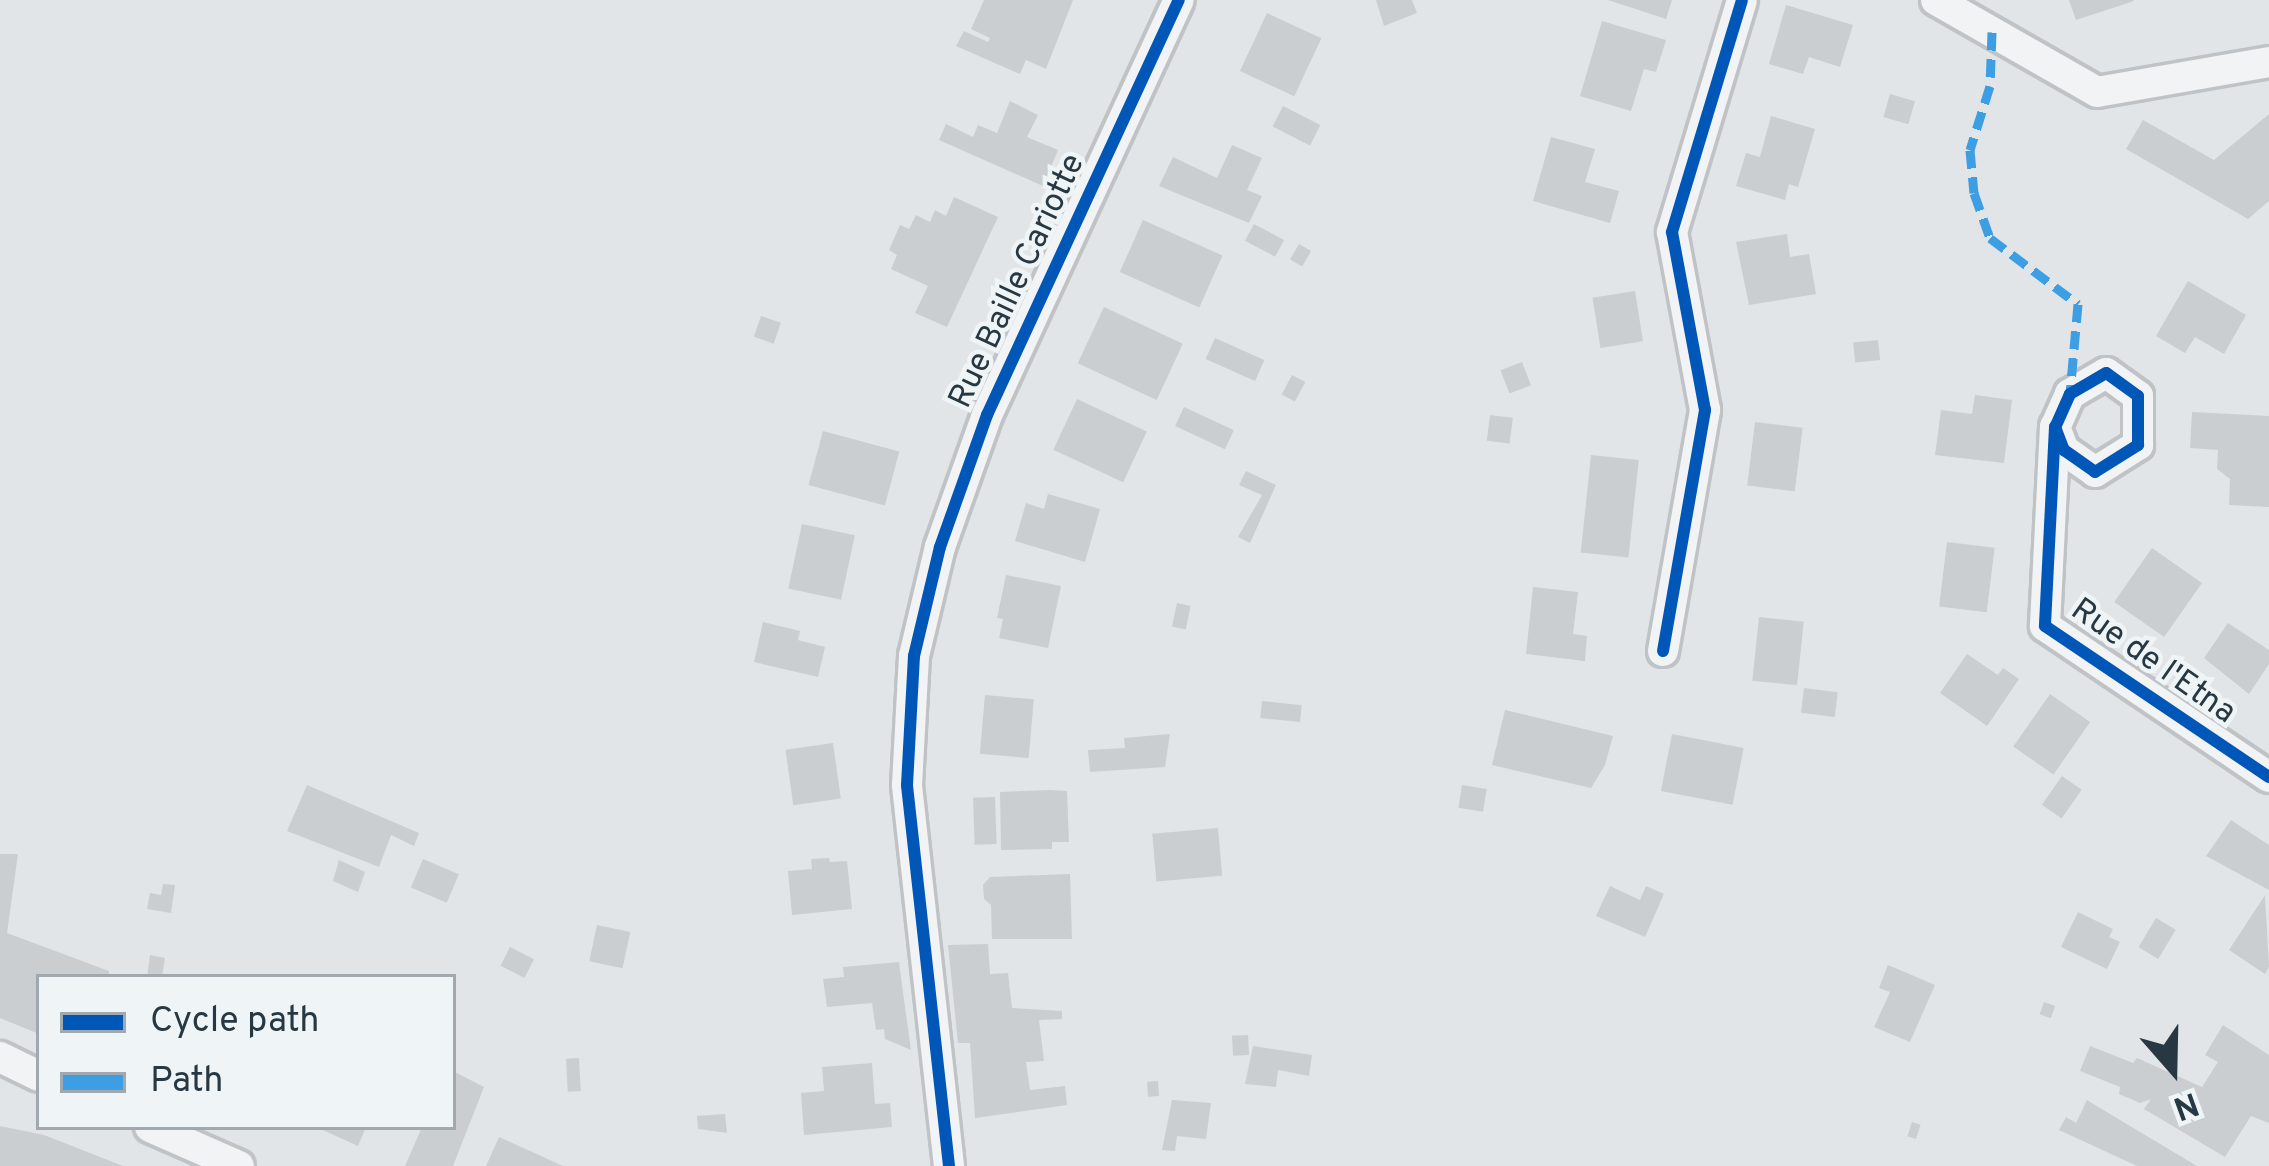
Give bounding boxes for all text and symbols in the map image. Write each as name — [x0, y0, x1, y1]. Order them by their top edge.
street label: Rue Baille Cariotte — [943, 149, 1095, 415]
street label: Rue de l'Etna — [2062, 592, 2242, 734]
legend — [36, 974, 456, 1130]
text: Cycle path — [150, 999, 320, 1045]
north arrow — [2113, 1010, 2233, 1130]
text: Path — [150, 1059, 224, 1105]
text: N — [2167, 1080, 2204, 1128]

